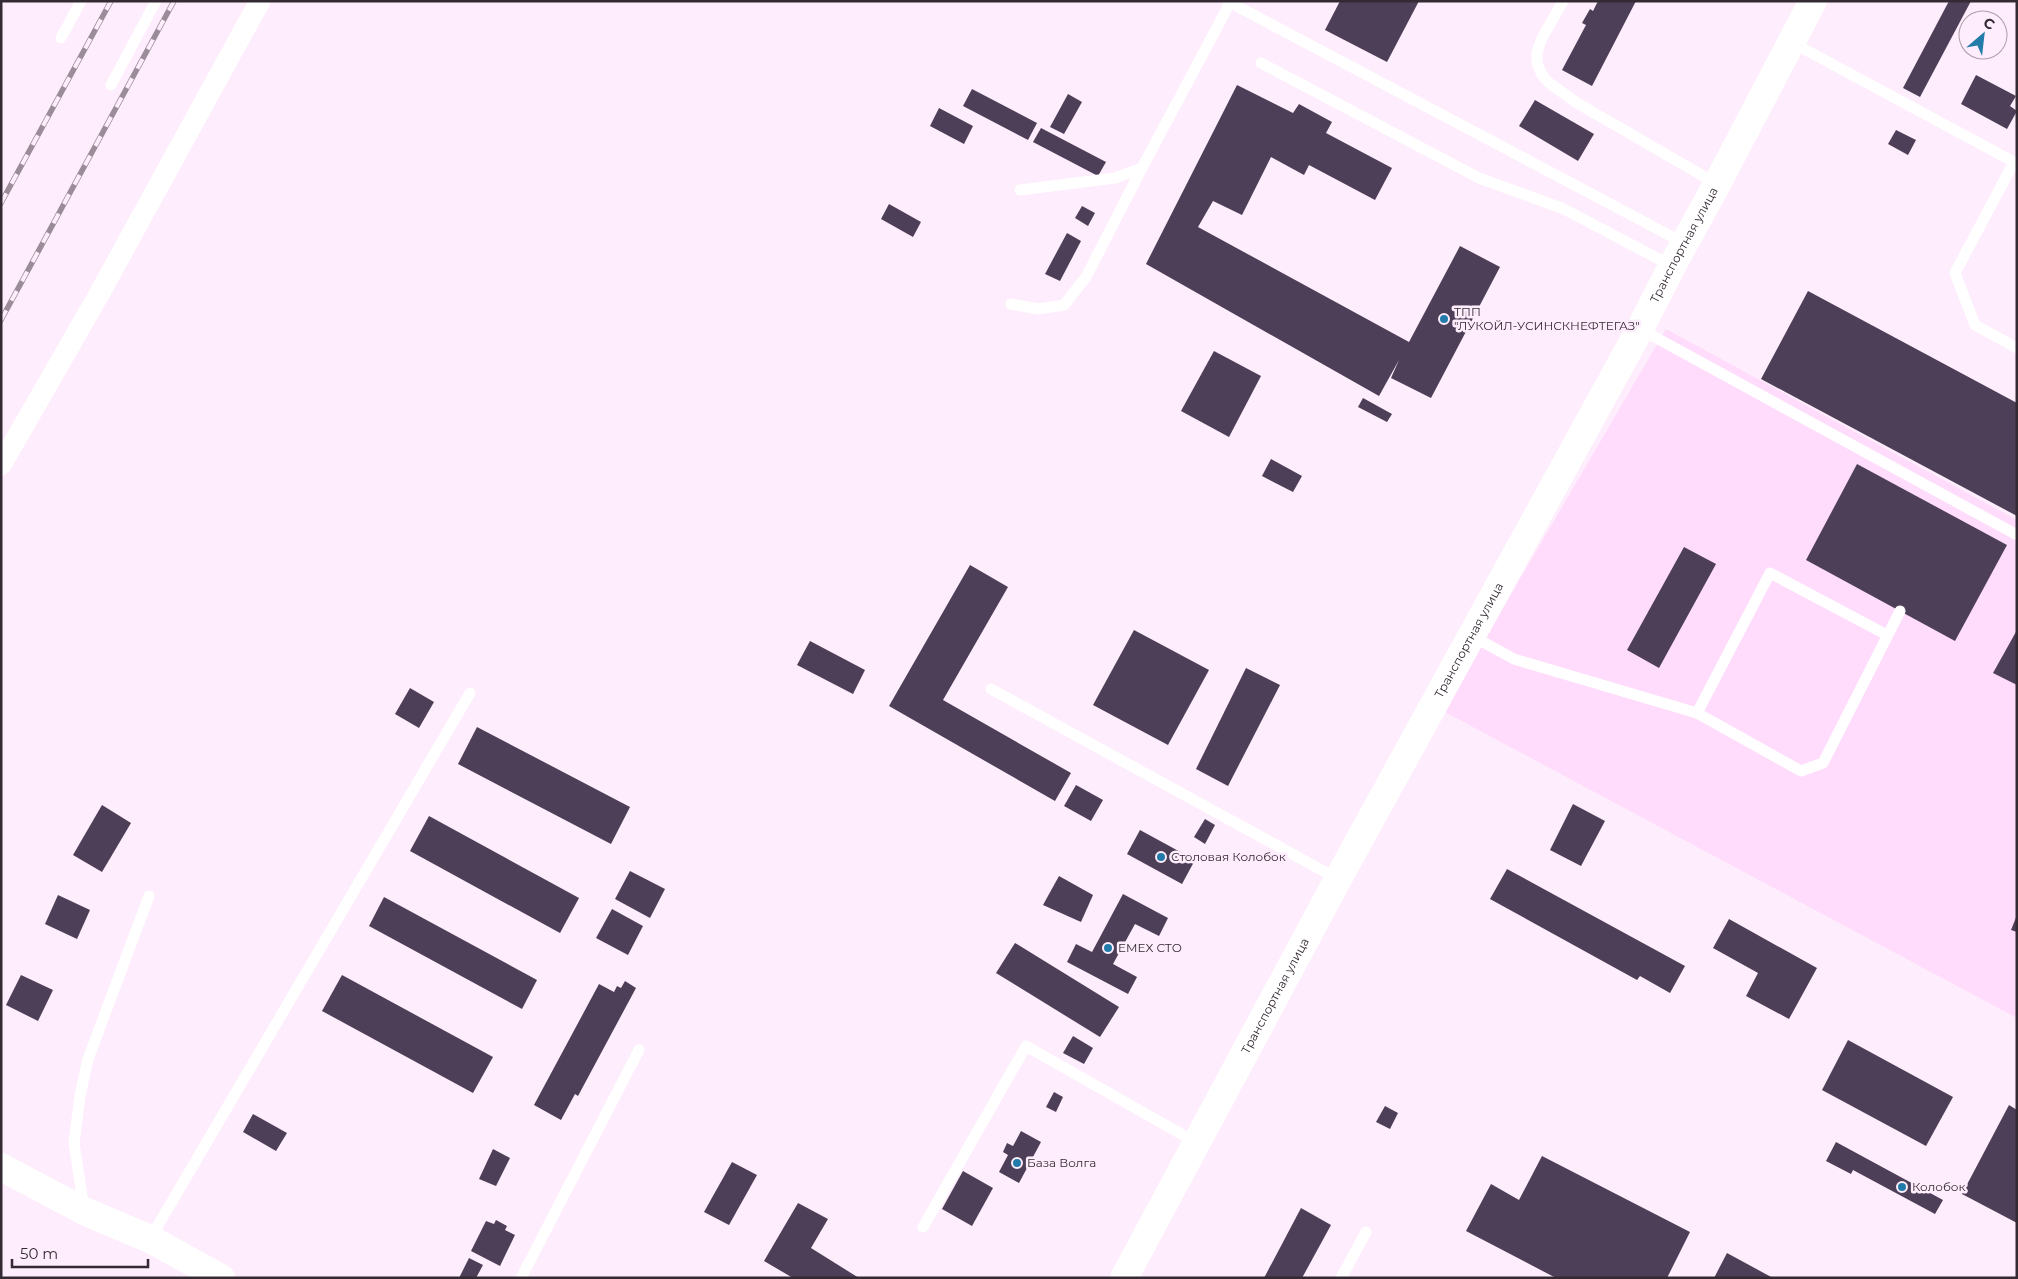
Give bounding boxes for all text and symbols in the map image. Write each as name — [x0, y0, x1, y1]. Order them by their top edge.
north arrow — [1958, 10, 2008, 60]
text: С — [1980, 13, 1998, 34]
street label: Транспортная улица — [1646, 184, 1721, 305]
place label: ТПП "ЛУКОЙЛ-УСИНСКНЕФТЕГАЗ" — [1454, 304, 1640, 333]
marker: ТПП "ЛУКОЙЛ-УСИНСКНЕФТЕГАЗ" — [1438, 313, 1450, 325]
street label: Транспортная улица — [1431, 580, 1506, 700]
place label: Столовая Колобок — [1171, 849, 1286, 864]
marker: Столовая Колобок — [1155, 851, 1167, 863]
street label: Транспортная улица — [1238, 935, 1312, 1056]
place label: EMEX СТО — [1118, 940, 1182, 955]
marker: EMEX СТО — [1102, 942, 1114, 954]
place label: База Волга — [1027, 1155, 1096, 1170]
marker: База Волга — [1011, 1157, 1023, 1169]
place label: Колобок — [1912, 1179, 1965, 1194]
marker: Колобок — [1896, 1181, 1908, 1193]
scale bar — [12, 1236, 149, 1268]
text: 50 m — [20, 1244, 58, 1263]

